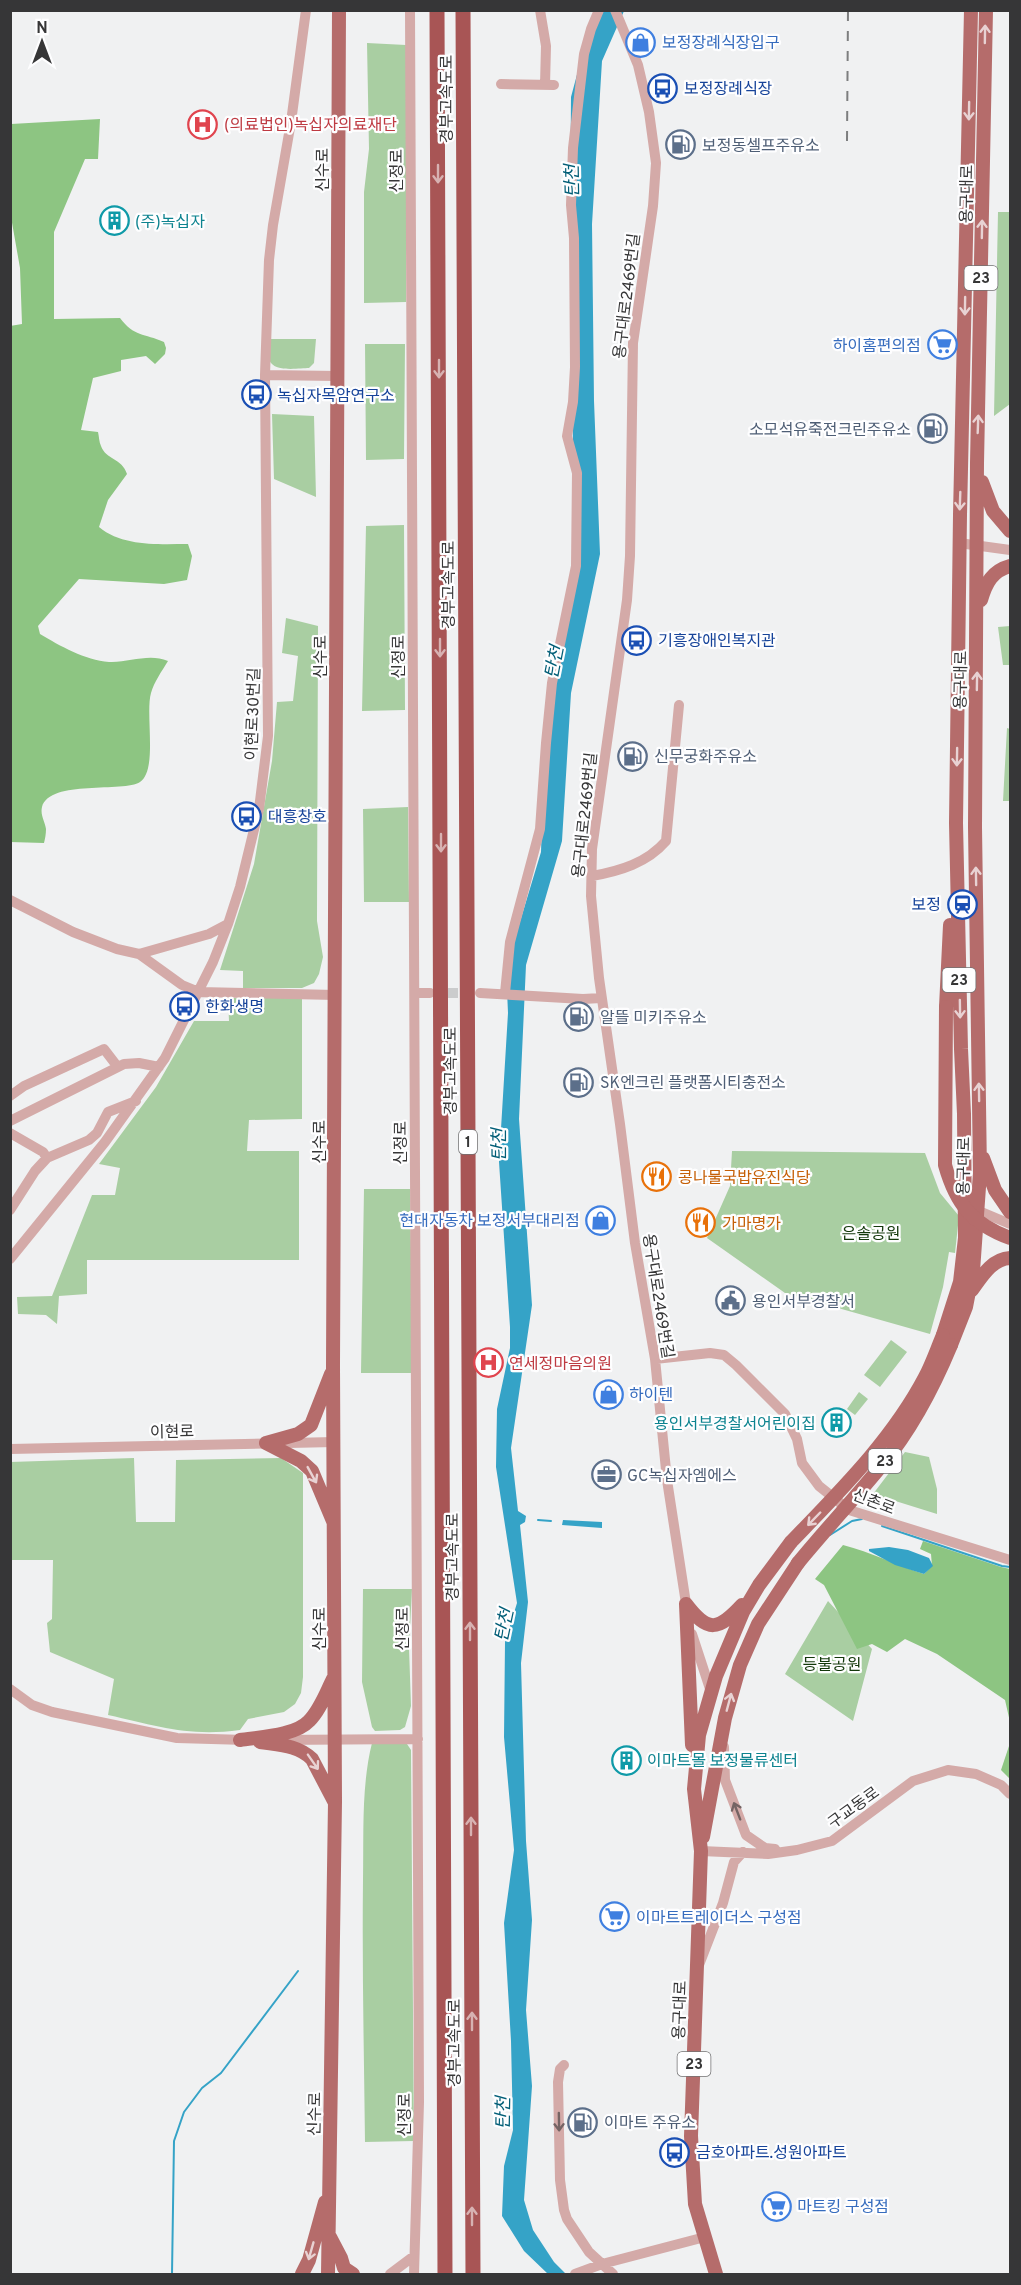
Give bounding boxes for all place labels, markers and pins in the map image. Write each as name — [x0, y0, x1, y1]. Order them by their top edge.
shop icon: 보정장례식장입구 — [625, 26, 657, 58]
place label: 보정장례식장입구 — [662, 34, 780, 54]
bus stop icon: 보정장례식장 — [647, 72, 679, 104]
place label: 보정장례식장 — [684, 80, 773, 100]
hospital icon: (의료법인)녹십자의료재단 — [187, 108, 219, 140]
place label: (의료법인)녹십자의료재단 — [224, 116, 397, 136]
fuel station icon: 보정동셀프주유소 — [665, 129, 697, 161]
place label: 보정동셀프주유소 — [702, 137, 820, 157]
building icon: (주)녹십자 — [98, 205, 130, 237]
place label: (주)녹십자 — [135, 213, 205, 233]
supermarket icon: 하이홈편의점 — [926, 329, 958, 361]
place label: 하이홈편의점 — [833, 337, 921, 357]
bus stop icon: 녹십자목암연구소 — [240, 379, 272, 411]
place label: 녹십자목암연구소 — [277, 387, 395, 407]
fuel station icon: 소모석유죽전크린주유소 — [916, 413, 948, 445]
place label: 소모석유죽전크린주유소 — [749, 421, 911, 441]
bus stop icon: 기흥장애인복지관 — [621, 624, 653, 656]
place label: 기흥장애인복지관 — [658, 632, 776, 652]
fuel station icon: 신무궁화주유소 — [617, 740, 649, 772]
place label: 신무궁화주유소 — [654, 748, 757, 768]
bus stop icon: 대흥창호 — [231, 800, 263, 832]
place label: 대흥창호 — [268, 808, 327, 828]
station icon: 보정 — [946, 888, 978, 920]
place label: 보정 — [912, 896, 941, 916]
bus stop icon: 한화생명 — [168, 990, 200, 1022]
place label: 한화생명 — [205, 998, 264, 1018]
fuel station icon: 알뜰 미키주유소 — [563, 1001, 595, 1033]
place label: 알뜰 미키주유소 — [600, 1009, 707, 1029]
fuel station icon: SK엔크린 플랫폼시티충전소 — [563, 1066, 595, 1098]
place label: SK엔크린 플랫폼시티충전소 — [600, 1074, 786, 1094]
restaurant icon: 콩나물국밥유진식당 — [641, 1161, 673, 1193]
place label: 콩나물국밥유진식당 — [678, 1169, 811, 1189]
shop icon: 현대자동차 보정서부대리점 — [585, 1204, 617, 1236]
restaurant icon: 가마명가 — [685, 1207, 717, 1239]
place label: 현대자동차 보정서부대리점 — [400, 1212, 580, 1232]
place label: 가마명가 — [722, 1215, 781, 1235]
public building icon: 용인서부경찰서 — [715, 1285, 747, 1317]
place label: 용인서부경찰서 — [752, 1293, 855, 1313]
hospital icon: 연세정마음의원 — [472, 1347, 504, 1379]
place label: 연세정마음의원 — [509, 1355, 612, 1375]
shop icon: 하이텐 — [592, 1378, 624, 1410]
place label: 하이텐 — [629, 1386, 673, 1406]
building icon: 용인서부경찰서어린이집 — [821, 1407, 853, 1439]
place label: 용인서부경찰서어린이집 — [654, 1415, 816, 1435]
office icon: GC녹십자엠에스 — [590, 1459, 622, 1491]
place label: GC녹십자엠에스 — [627, 1467, 737, 1487]
building icon: 이마트몰 보정물류센터 — [610, 1744, 642, 1776]
place label: 이마트몰 보정물류센터 — [647, 1752, 798, 1772]
supermarket icon: 이마트트레이더스 구성점 — [599, 1901, 631, 1933]
place label: 이마트트레이더스 구성점 — [636, 1909, 802, 1929]
fuel station icon: 이마트 주유소 — [567, 2106, 599, 2138]
place label: 이마트 주유소 — [604, 2114, 696, 2134]
bus stop icon: 금호아파트.성원아파트 — [659, 2136, 691, 2168]
place label: 금호아파트.성원아파트 — [696, 2144, 847, 2164]
supermarket icon: 마트킹 구성점 — [760, 2190, 792, 2222]
place label: 마트킹 구성점 — [797, 2198, 889, 2218]

